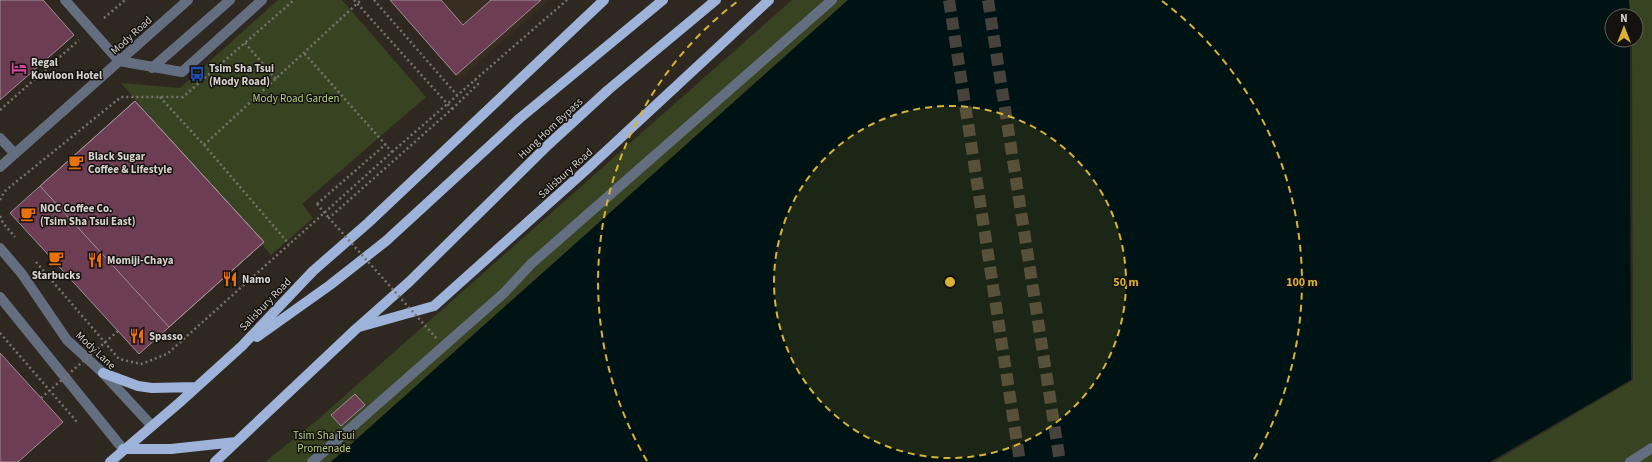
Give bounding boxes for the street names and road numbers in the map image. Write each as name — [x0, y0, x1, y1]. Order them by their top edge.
street label: Mody Road — [107, 13, 155, 58]
street label: Hung Hom Bypass — [515, 94, 586, 162]
street label: Salisbury Road — [535, 145, 596, 202]
street label: Salisbury Road — [236, 274, 295, 334]
street label: Mody Lane — [72, 328, 119, 373]

